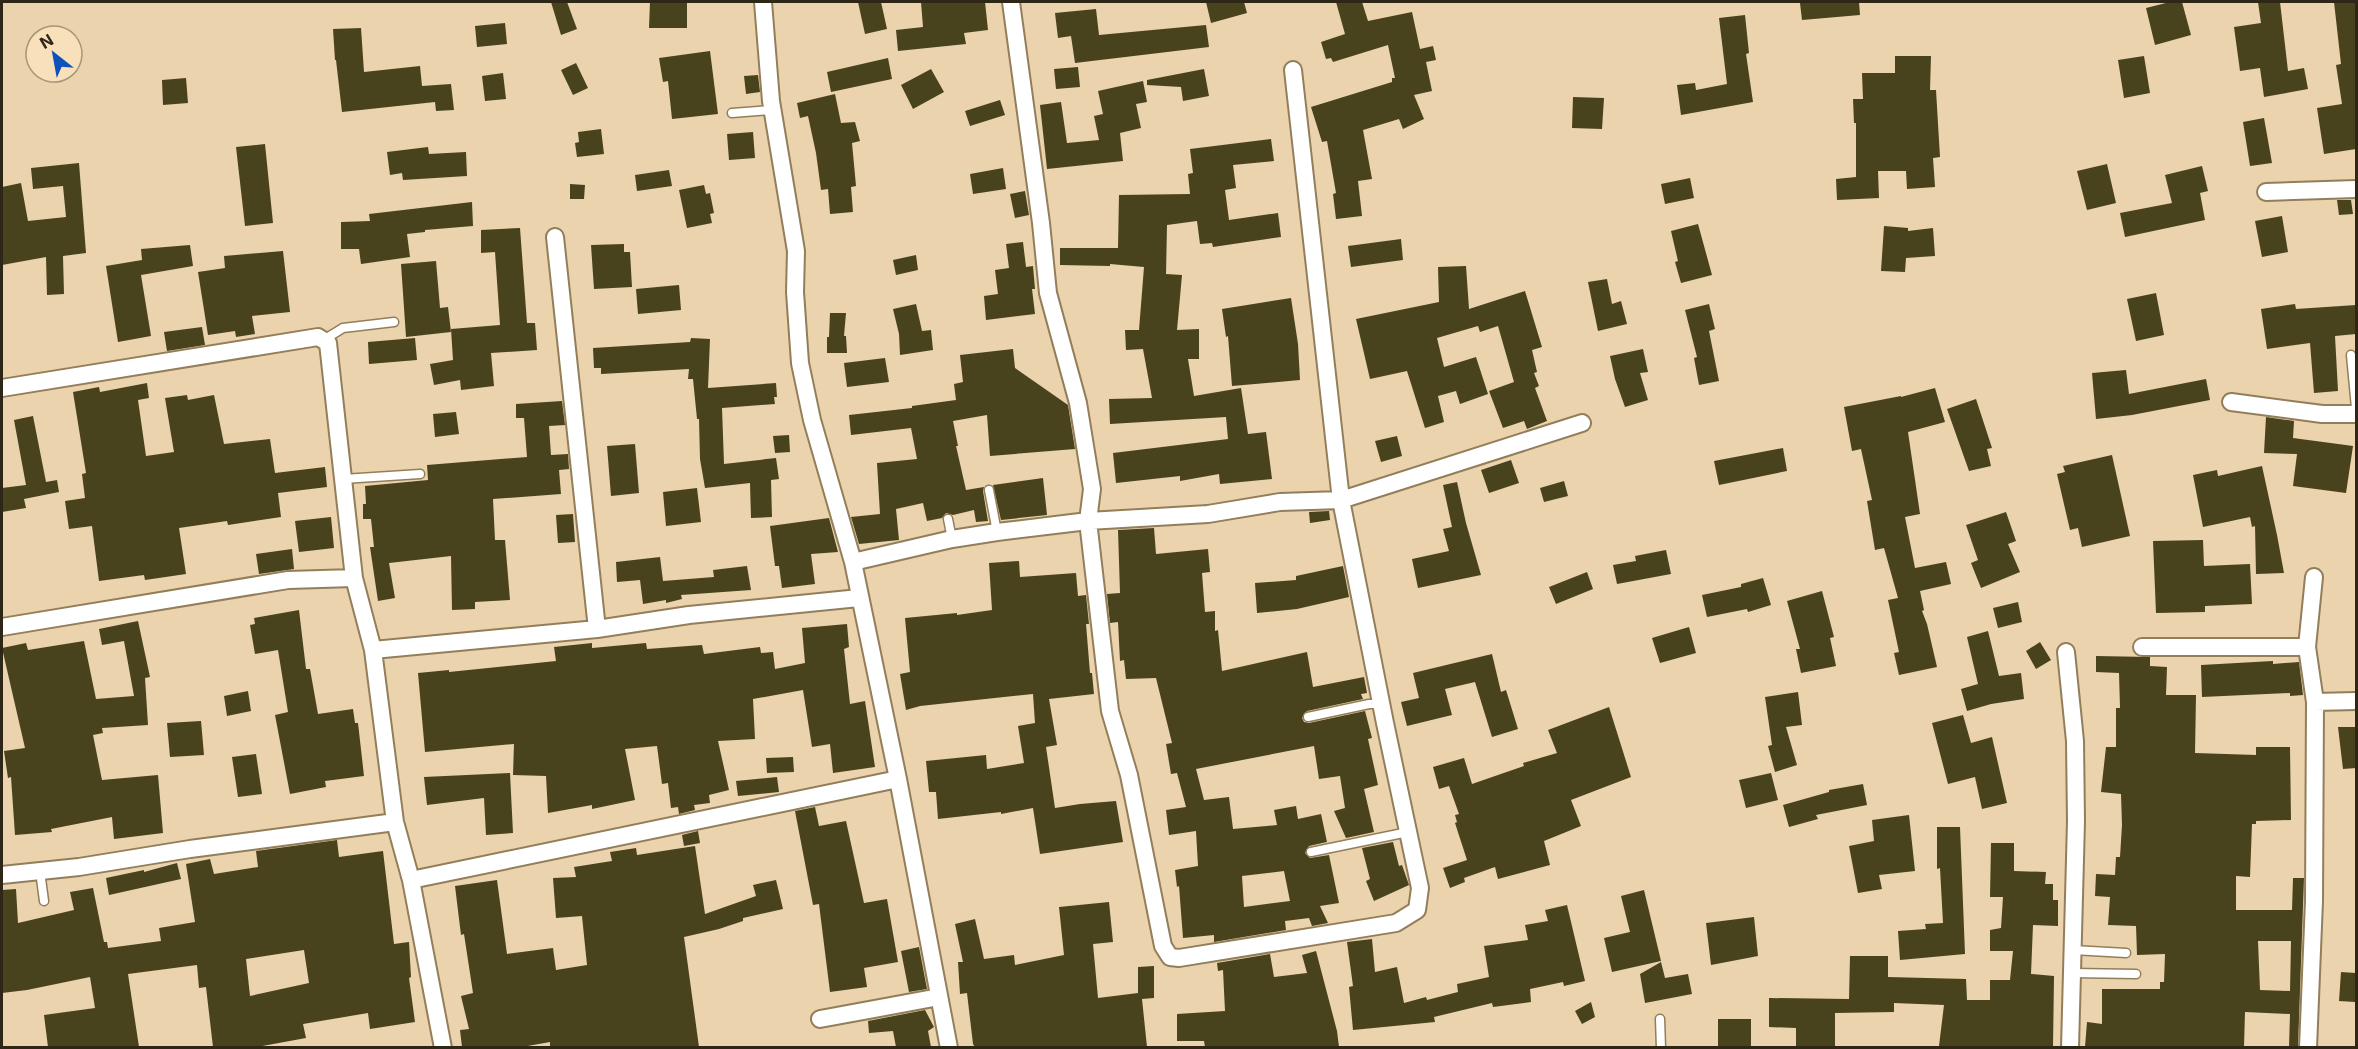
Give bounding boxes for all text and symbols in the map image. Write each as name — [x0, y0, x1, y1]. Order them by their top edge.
north arrow — [24, 24, 84, 84]
text: N — [36, 29, 57, 53]

